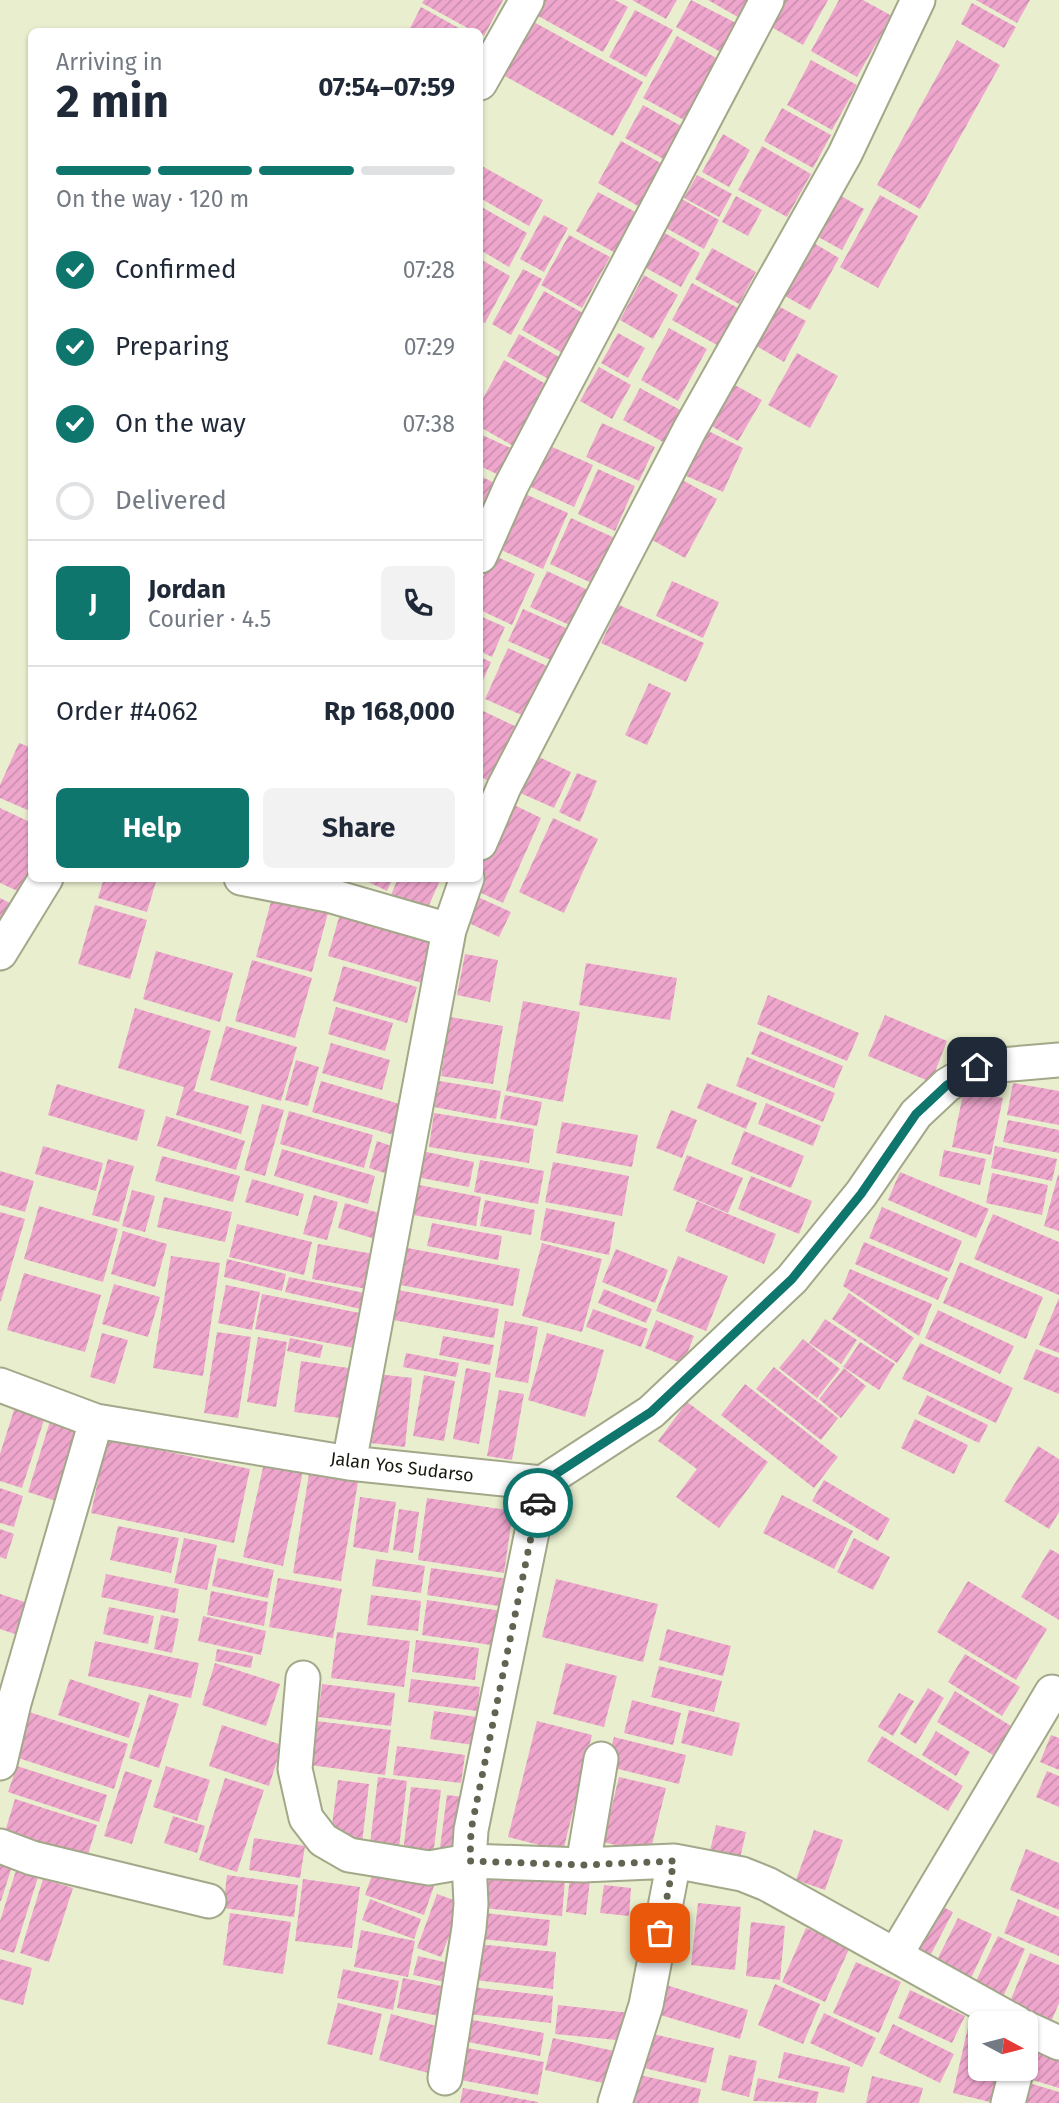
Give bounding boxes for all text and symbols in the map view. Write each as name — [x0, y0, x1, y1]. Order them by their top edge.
text: Arriving in — [56, 48, 163, 76]
text: 07:54–07:59 — [318, 72, 455, 103]
text: 2 min — [56, 74, 169, 129]
text: On the way · 120 m — [56, 185, 249, 213]
icon: check — [56, 251, 94, 289]
text: Confirmed — [115, 254, 236, 285]
text: 07:28 — [403, 256, 455, 284]
icon: check — [56, 328, 94, 366]
text: Preparing — [115, 331, 228, 362]
text: 07:29 — [404, 333, 455, 361]
icon: check — [56, 405, 94, 443]
text: On the way — [115, 408, 246, 439]
text: 07:38 — [403, 410, 455, 438]
text: Delivered — [115, 485, 227, 516]
button: phone — [381, 566, 455, 640]
text: Jordan — [148, 574, 226, 605]
text: J — [89, 588, 97, 619]
text: Courier · 4.5 — [148, 605, 271, 633]
text: Order #4062 — [56, 696, 198, 727]
text: Rp 168,000 — [324, 696, 455, 727]
button: Help — [56, 788, 249, 868]
button: Share — [263, 788, 455, 868]
pin — [947, 1037, 1007, 1097]
icon: home — [958, 1048, 996, 1086]
street label: Jalan Yos Sudarso — [329, 1447, 475, 1487]
courier — [503, 1468, 573, 1538]
icon: car — [519, 1484, 557, 1522]
pin — [630, 1903, 690, 1963]
icon: bag — [641, 1914, 679, 1952]
north arrow — [968, 2011, 1038, 2081]
map controls — [968, 2011, 1038, 2081]

